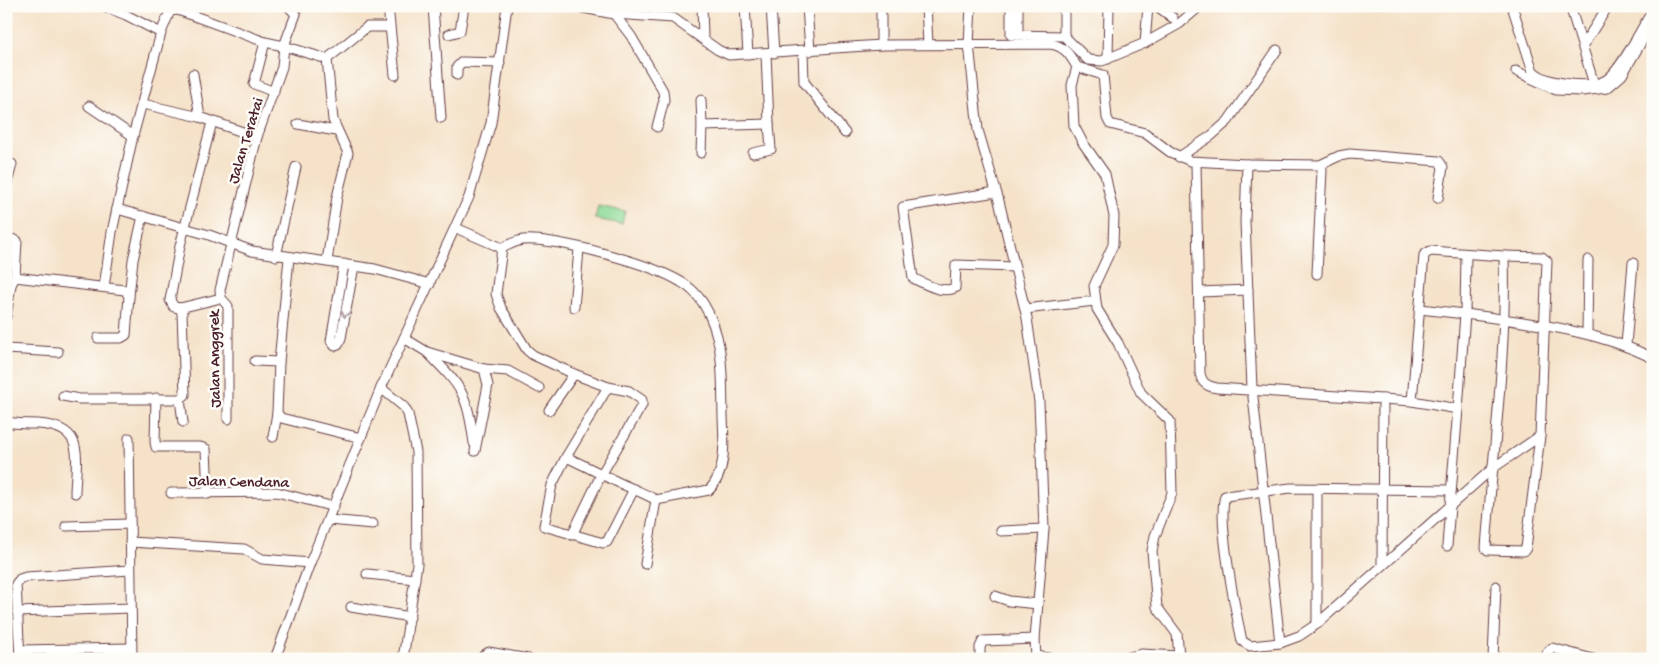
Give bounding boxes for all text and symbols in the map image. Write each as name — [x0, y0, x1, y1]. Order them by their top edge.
street label: Jalan Teratai — [225, 96, 269, 186]
street label: Jalan Anggrek — [206, 308, 227, 408]
one-way arrow — [341, 310, 351, 318]
street label: Jalan Cendana — [189, 473, 290, 494]

